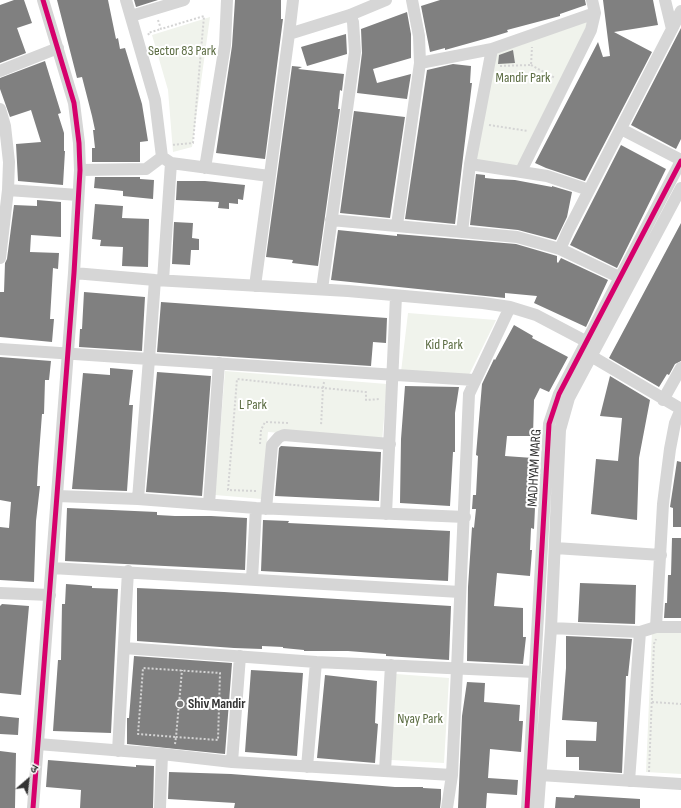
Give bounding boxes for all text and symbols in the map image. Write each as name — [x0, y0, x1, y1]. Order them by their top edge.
park label: Sector 83 Park — [148, 43, 216, 59]
park label: Mandir Park — [496, 70, 550, 86]
park label: Kid Park — [425, 337, 463, 353]
park label: L Park — [239, 397, 267, 413]
street label: MADHYAM MARG — [525, 429, 545, 507]
place label: Shiv Mandir — [188, 696, 245, 712]
marker: Shiv Mandir — [175, 699, 185, 709]
park label: Nyay Park — [397, 711, 443, 727]
north arrow — [8, 760, 48, 800]
text: उ — [28, 762, 40, 776]

